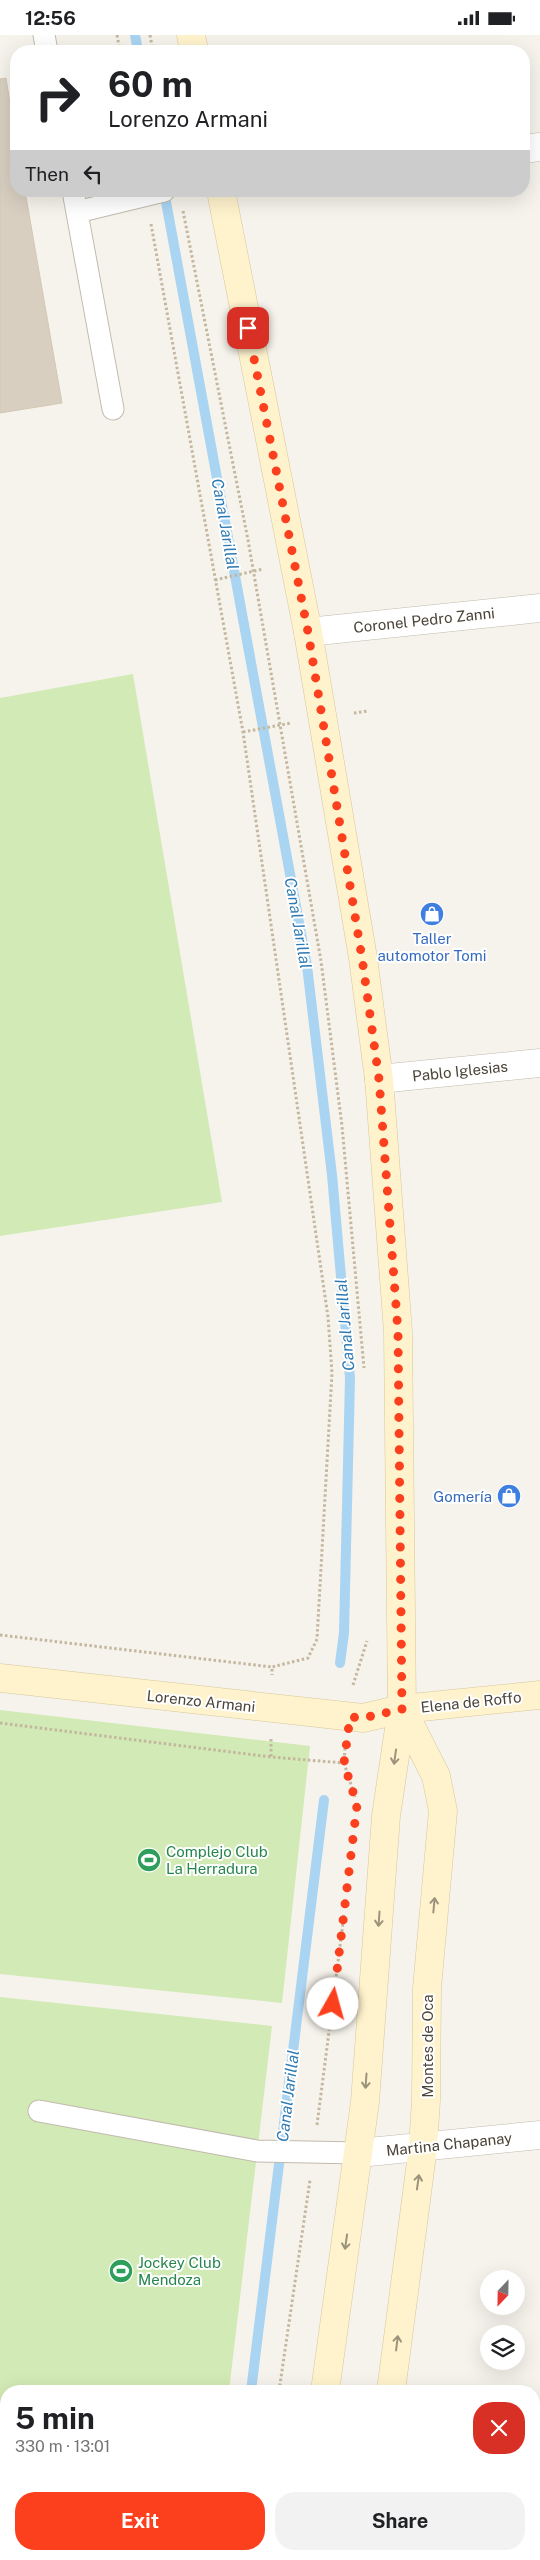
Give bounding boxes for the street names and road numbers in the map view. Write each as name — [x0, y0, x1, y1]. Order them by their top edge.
street label: Coronel Pedro Zanni — [352, 604, 496, 636]
street label: Pablo Iglesias — [411, 1058, 509, 1084]
street label: Lorenzo Armani — [146, 1687, 256, 1715]
street label: Elena de Roffo — [420, 1688, 522, 1716]
street label: Montes de Oca — [419, 1994, 436, 2098]
street label: Martina Chapanay — [385, 2129, 513, 2159]

